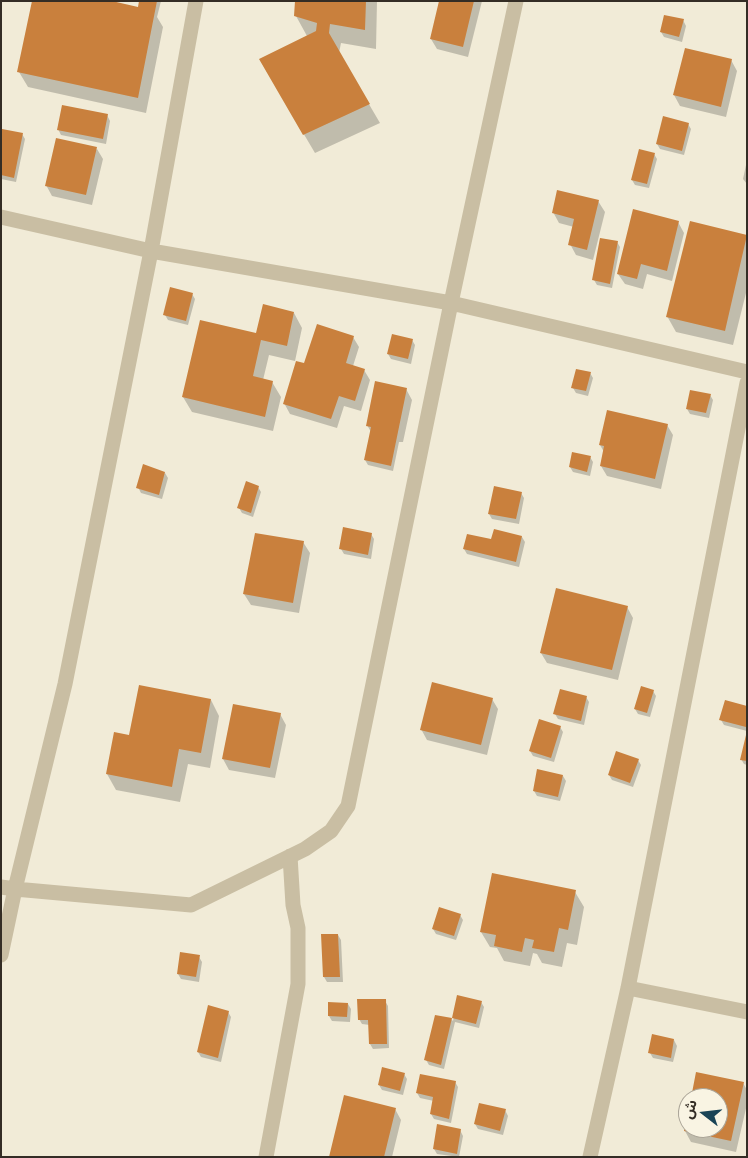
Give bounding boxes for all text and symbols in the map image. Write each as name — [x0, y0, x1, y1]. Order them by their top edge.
north arrow — [678, 1088, 728, 1138]
text: ش — [678, 1097, 701, 1121]

